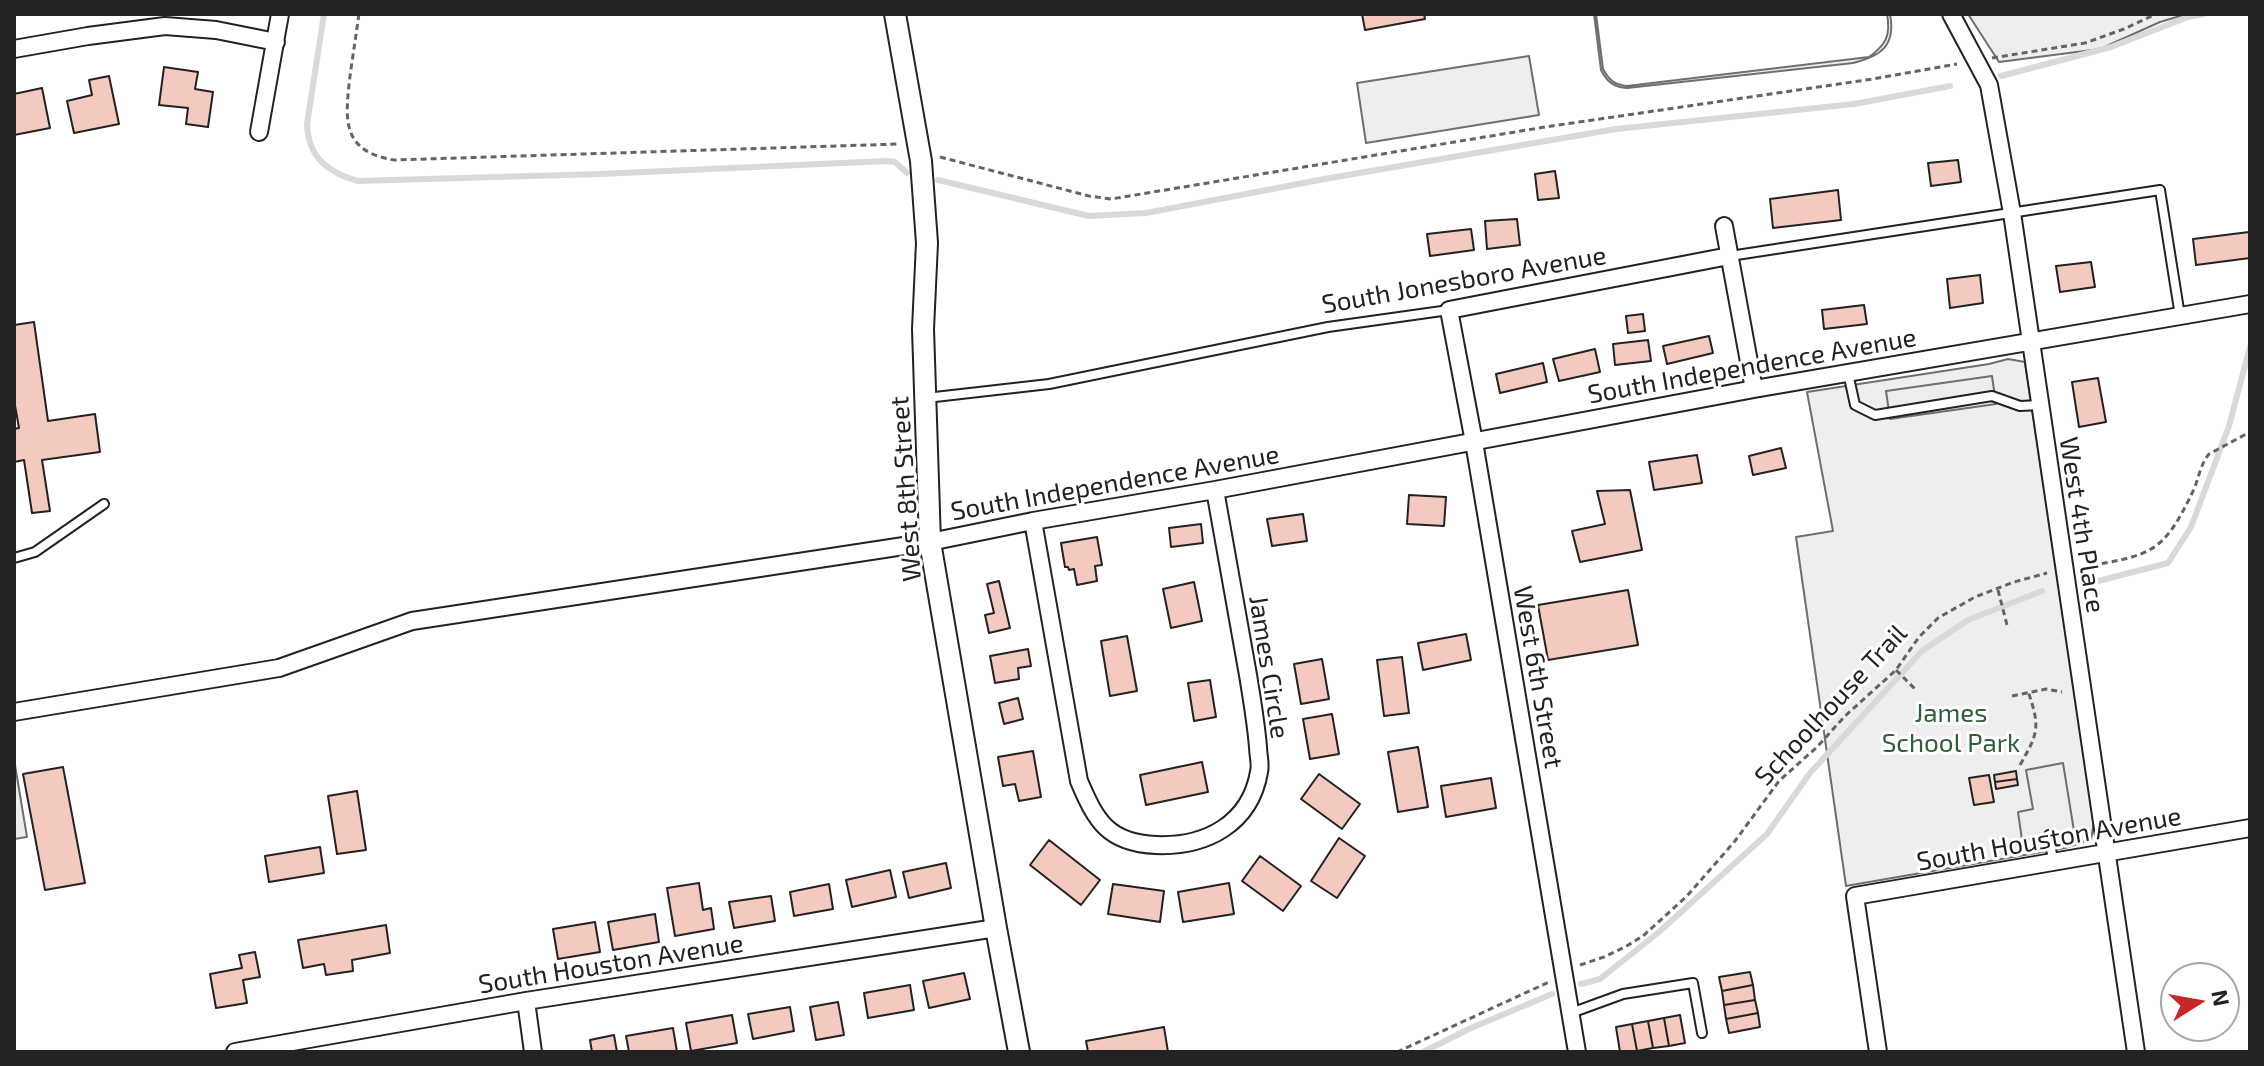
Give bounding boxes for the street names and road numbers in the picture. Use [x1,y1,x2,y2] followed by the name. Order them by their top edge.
[1319,240,1609,320] street label: South Jonesboro Avenue
[1585,322,1919,410] street label: South Independence Avenue
[884,395,928,583] street label: West 8th Street
[2053,435,2111,615] street label: West 4th Place
[948,439,1282,527] street label: South Independence Avenue
[1507,583,1569,771] street label: West 6th Street
[1242,593,1296,741] street label: James Circle
[1748,618,1914,792] street label: Schoolhouse Trail
[1914,800,2184,878] street label: South Houston Avenue
[476,928,746,1000] street label: South Houston Avenue

